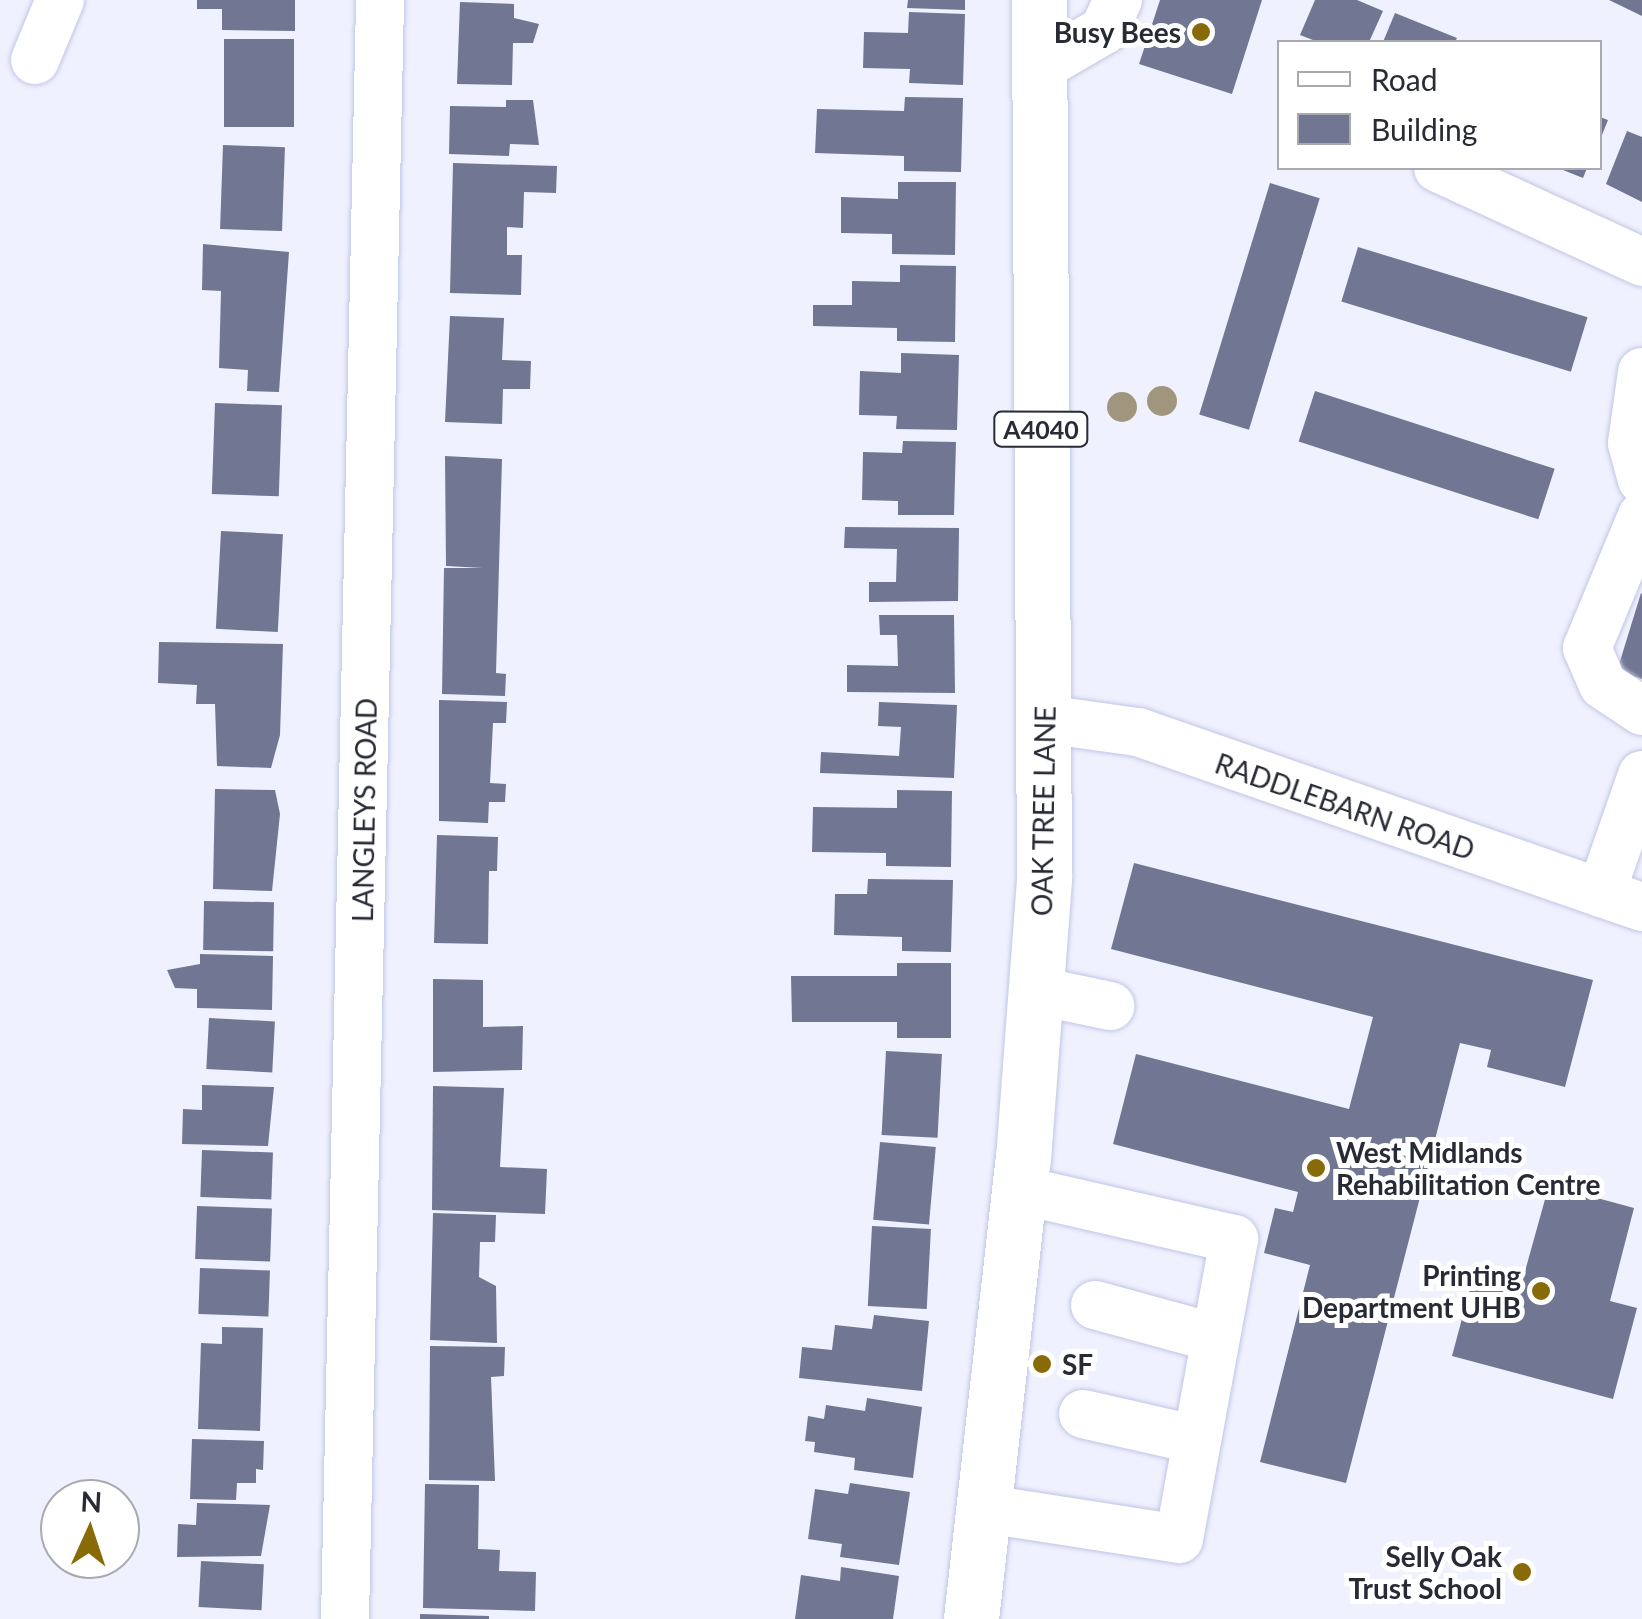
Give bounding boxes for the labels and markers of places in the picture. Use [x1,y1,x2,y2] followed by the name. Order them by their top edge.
[1053,15,1181,49] place label: Busy Bees
[1190,21,1212,43] marker: Busy Bees
[1336,1135,1600,1201] place label: West Midlands Rehabilitation Centre
[1305,1157,1327,1179] marker: West Midlands Rehabilitation Centre
[1302,1258,1521,1324] place label: Printing Department UHB
[1530,1280,1552,1302] marker: Printing Department UHB
[1062,1347,1093,1381] place label: SF
[1031,1353,1053,1375] marker: SF
[1349,1539,1502,1605] place label: Selly Oak Trust School
[1511,1561,1533,1583] marker: Selly Oak Trust School

